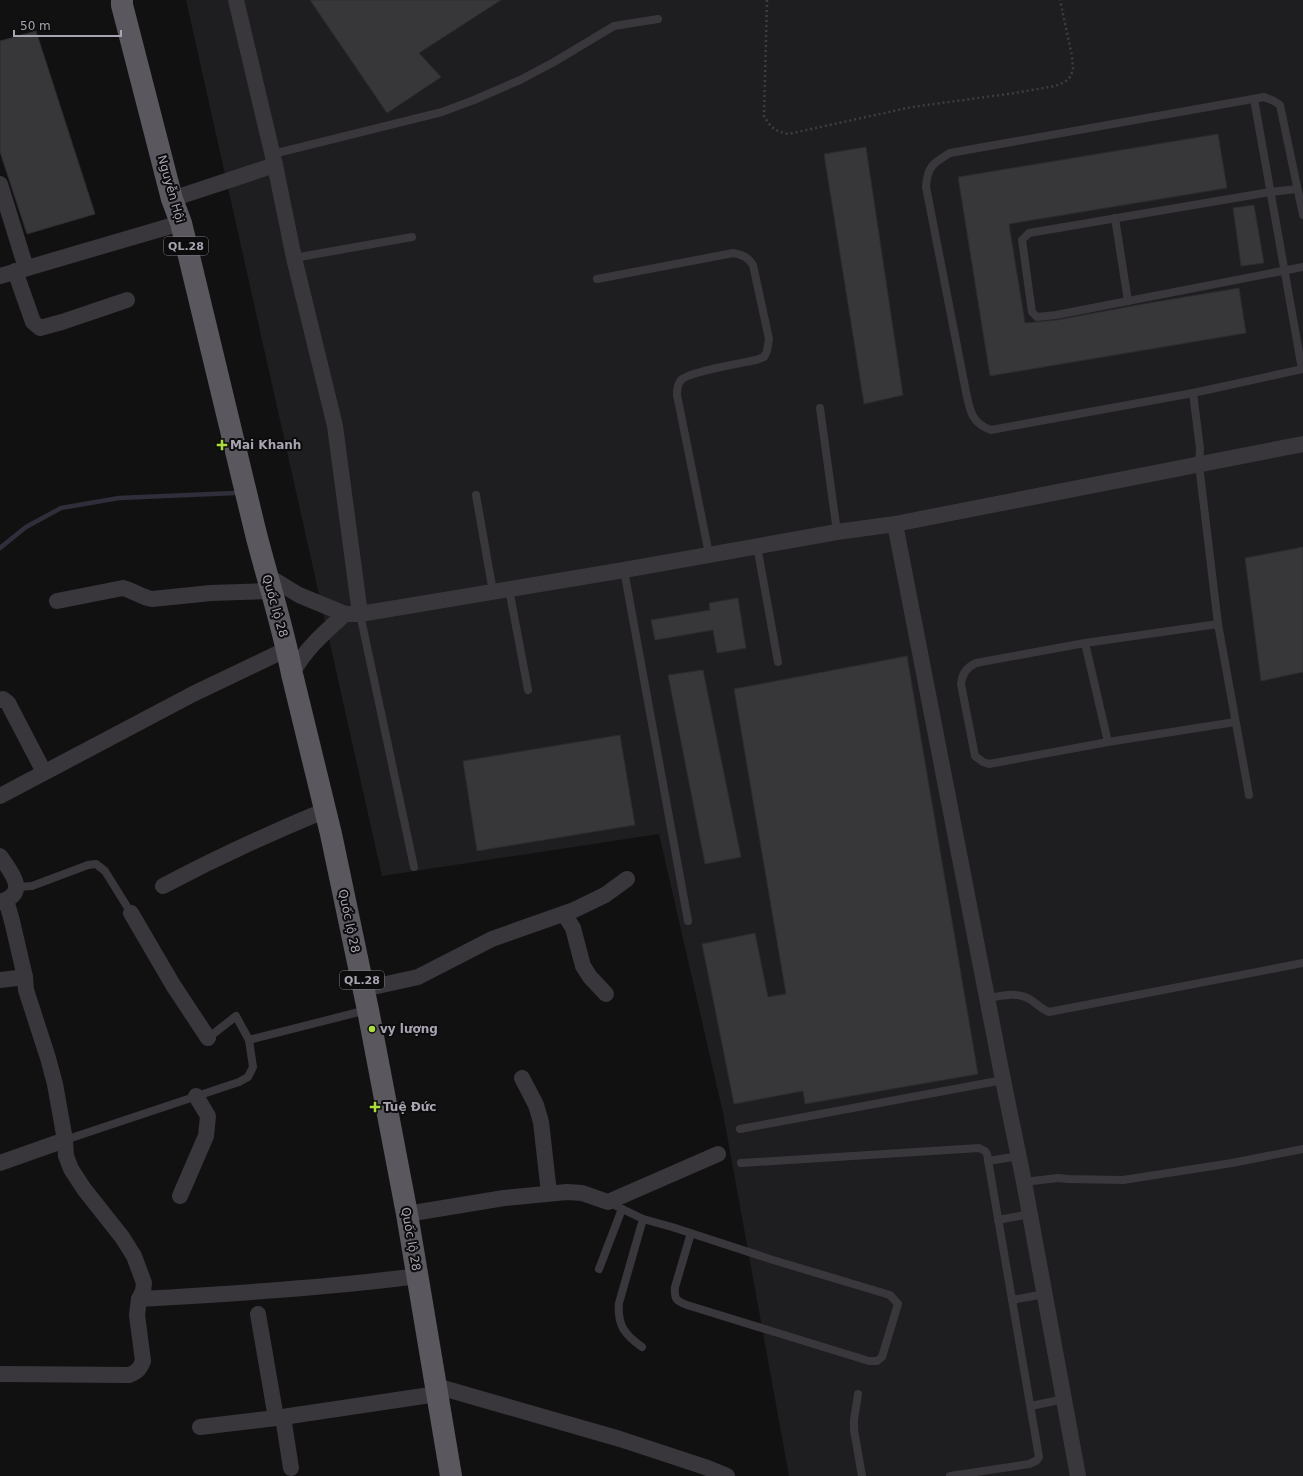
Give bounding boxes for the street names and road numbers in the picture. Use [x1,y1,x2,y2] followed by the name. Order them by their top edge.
[155,154,187,224] street label: Nguyễn Hội
[164,237,208,255] road number: QL.28
[259,573,291,639] street label: Quốc lộ 28
[335,888,363,954] street label: Quốc lộ 28
[340,971,384,989] road number: QL.28
[398,1206,424,1272] street label: Quốc lộ 28

